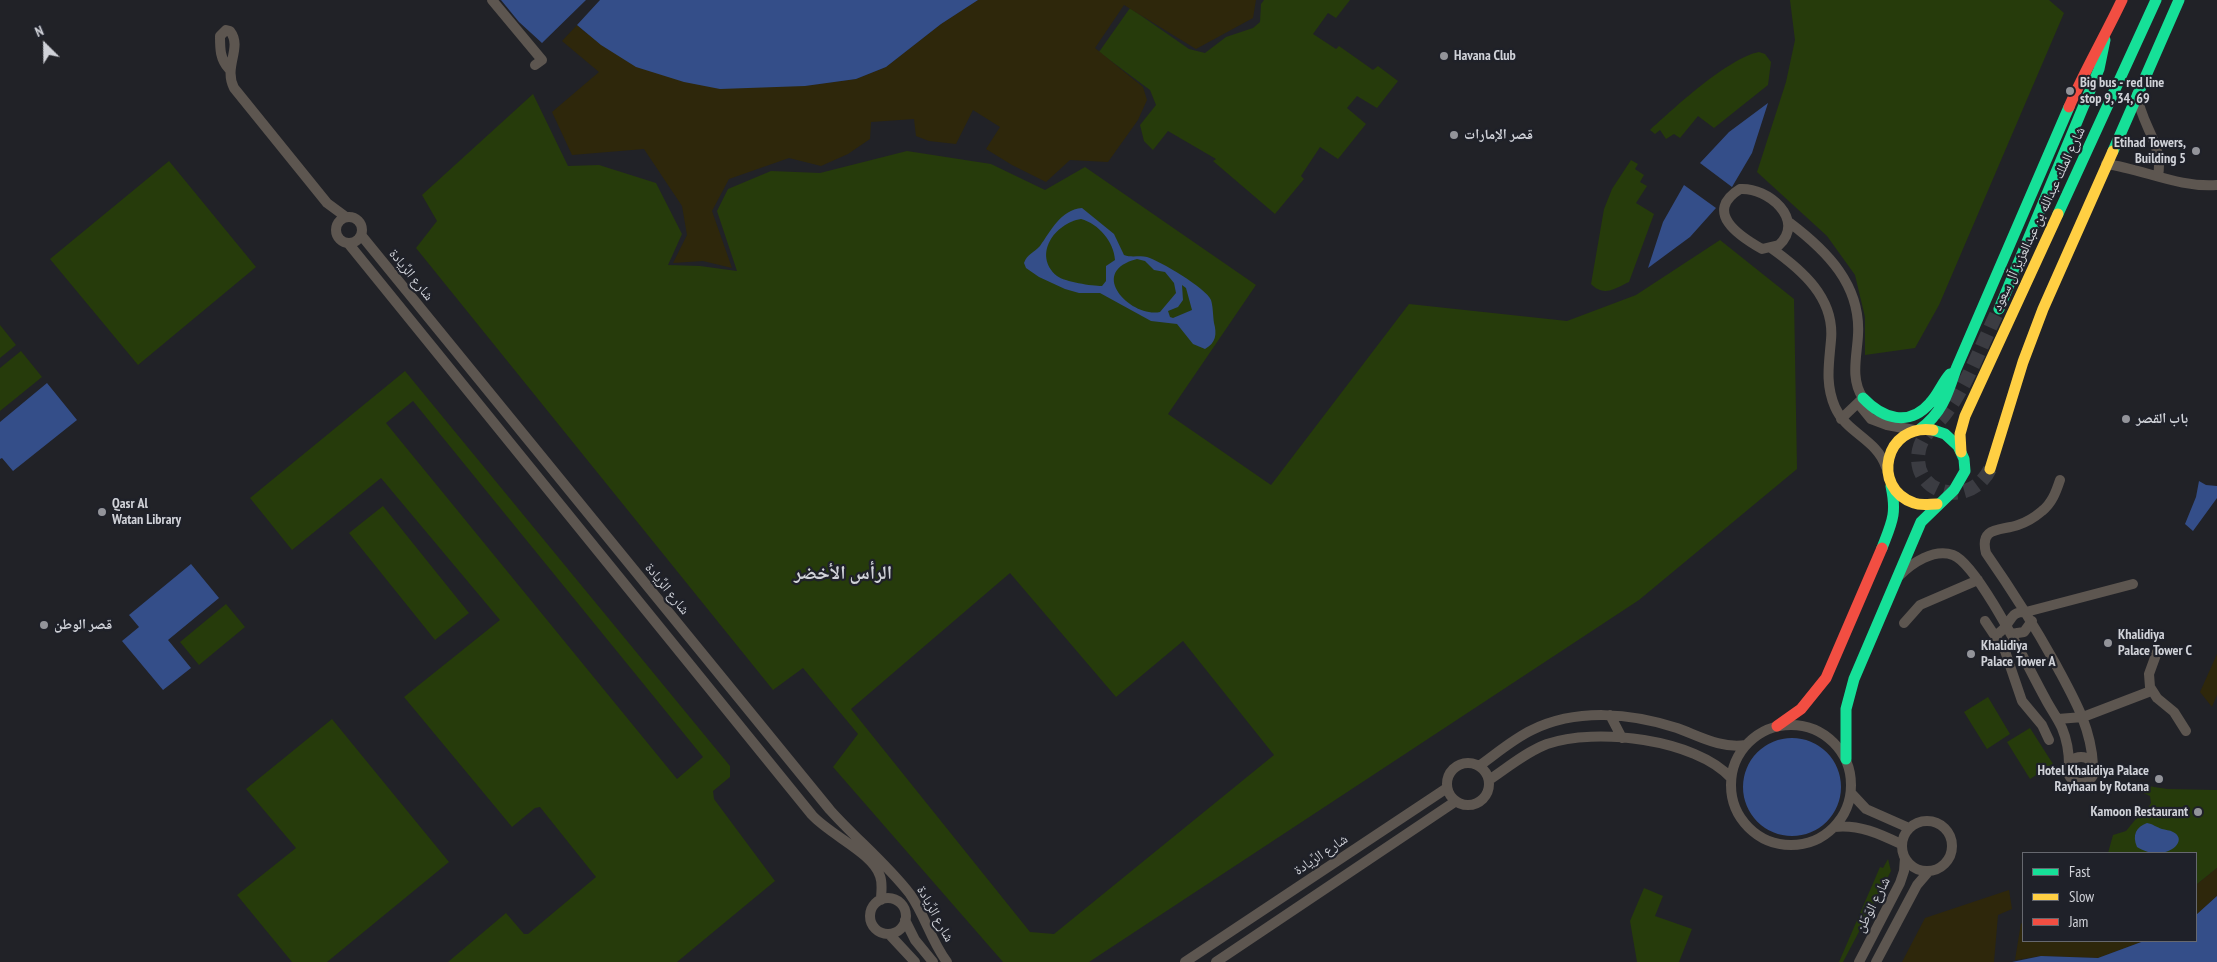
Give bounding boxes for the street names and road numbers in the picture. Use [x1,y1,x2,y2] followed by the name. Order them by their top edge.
[1989,124,2089,314] street label: شارع الملك عبدالله بن عبدالعزيز آل سعود
[385,246,437,304] street label: شارع الرِّيادة
[641,560,693,618] street label: شارع الرِّيادة
[1291,831,1351,879] street label: شارع الرِّيادة
[1852,875,1894,935] street label: شارع الوَطَن
[913,883,957,945] street label: شارع الرِّيادة

